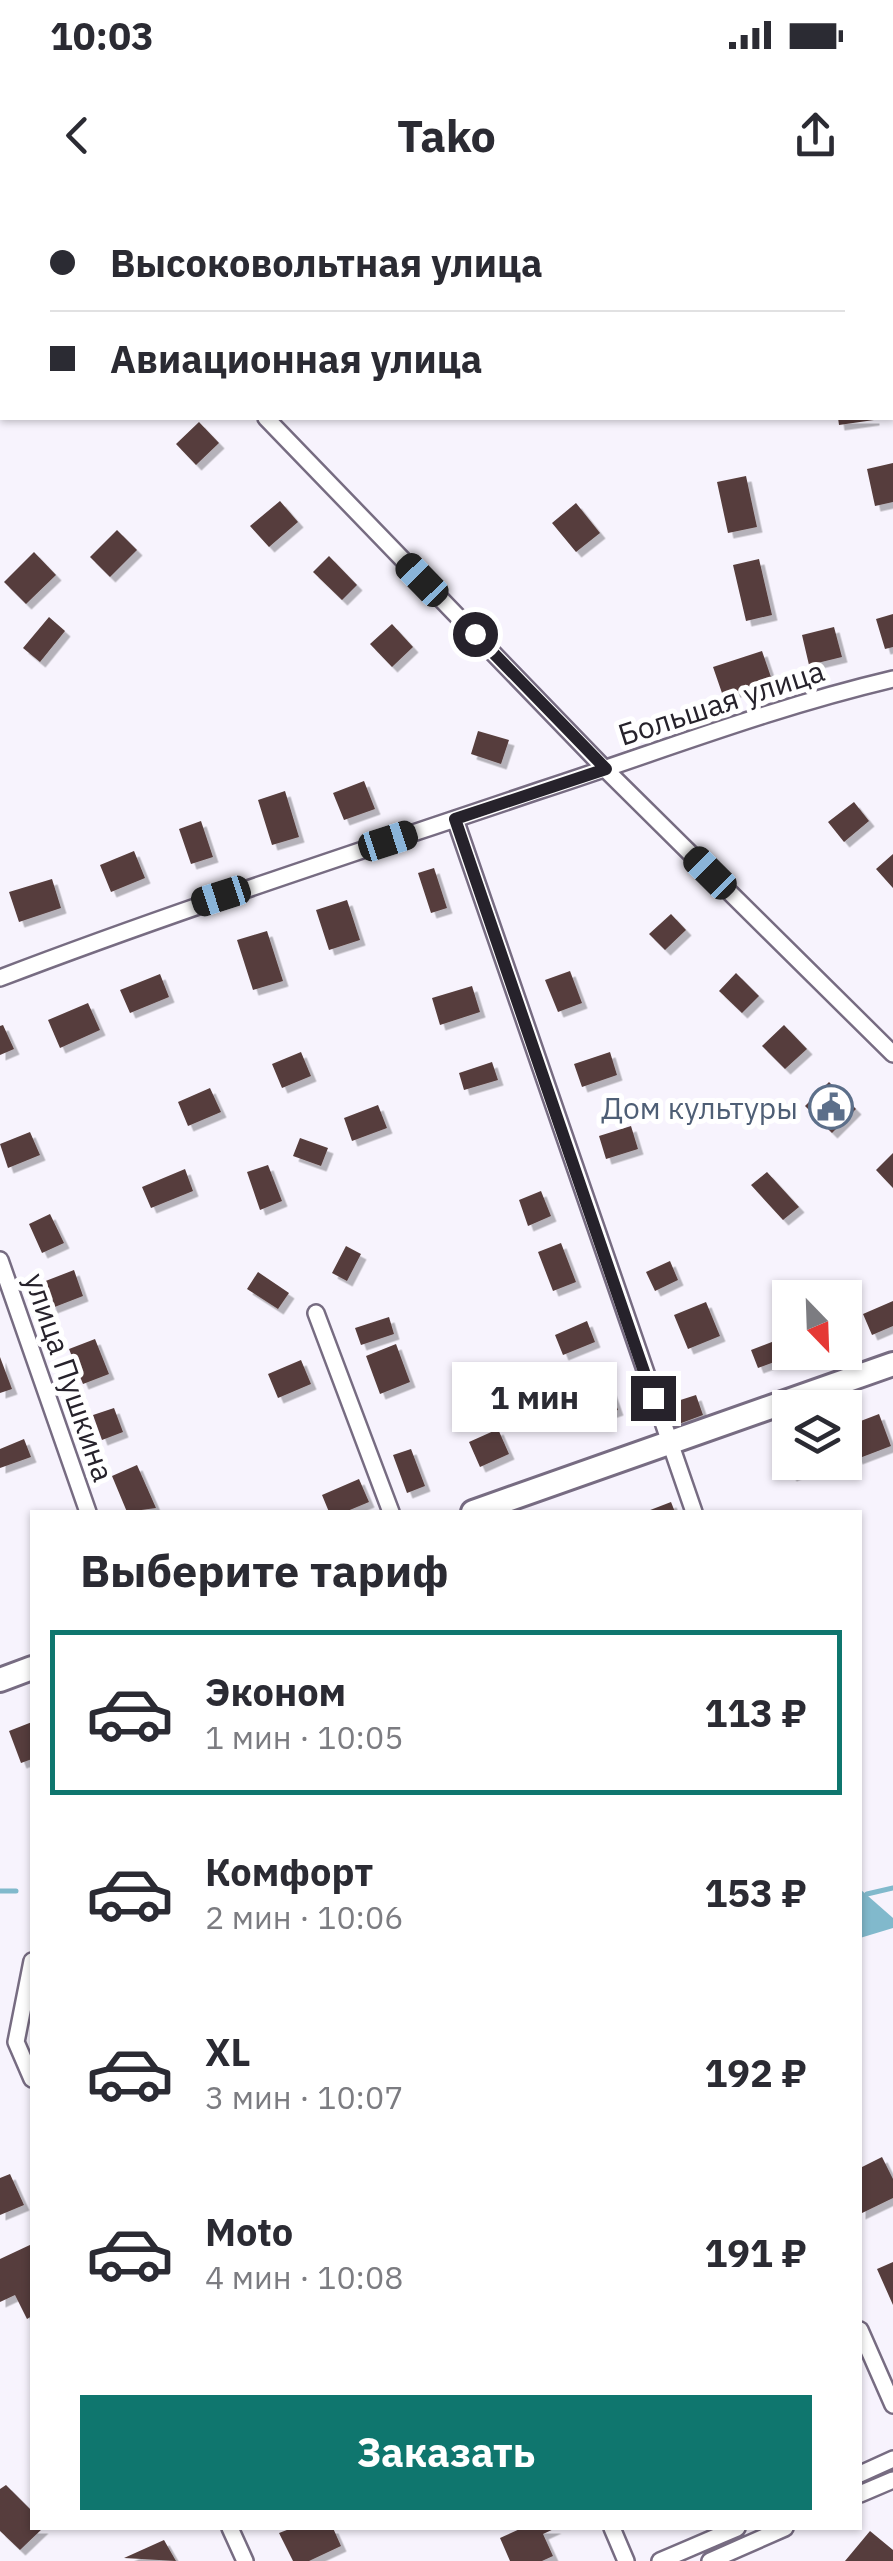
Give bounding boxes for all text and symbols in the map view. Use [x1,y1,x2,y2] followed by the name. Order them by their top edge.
[50,11,154,60] text: 10:03
[397,106,496,164] text: Tako
[50,108,105,163] icon: back
[788,108,843,163] icon: share
[110,238,543,287] text: Высоковольтная улица
[110,334,482,383] text: Авиационная улица
[390,548,454,612] car
[453,612,498,657] route start
[613,650,829,754] street label: Большая улица
[355,817,421,865] car
[678,841,742,905] car
[188,872,254,920] car
[808,1084,854,1130] public building icon: Дом культуры
[601,1088,798,1127] place label: Дом культуры
[16,1268,124,1486] street label: улица Пушкина
[772,1280,862,1370] north arrow
[772,1280,862,1480] map controls
[453,1363,618,1433] callout: 1 мин
[490,1376,579,1418] text: 1 мин
[631,1376,676,1421] route end
[772,1390,862,1480] button: layers
[80,1541,449,1599] text: Выберите тариф
[205,1667,346,1716] text: Эконом
[85,1668,175,1758] icon: car
[705,1688,807,1737] text: 113 ₽
[205,1716,403,1758] text: 1 мин · 10:05
[205,1847,373,1896] text: Комфорт
[85,1848,175,1938] icon: car
[705,1868,807,1917] text: 153 ₽
[205,1896,403,1938] text: 2 мин · 10:06
[205,2027,251,2076] text: XL
[85,2028,175,2118] icon: car
[705,2048,807,2097] text: 192 ₽
[205,2076,403,2118] text: 3 мин · 10:07
[205,2207,293,2256] text: Moto
[85,2208,175,2298] icon: car
[705,2228,807,2277] text: 191 ₽
[205,2256,403,2298] text: 4 мин · 10:08
[80,2395,812,2510] button: Заказать

